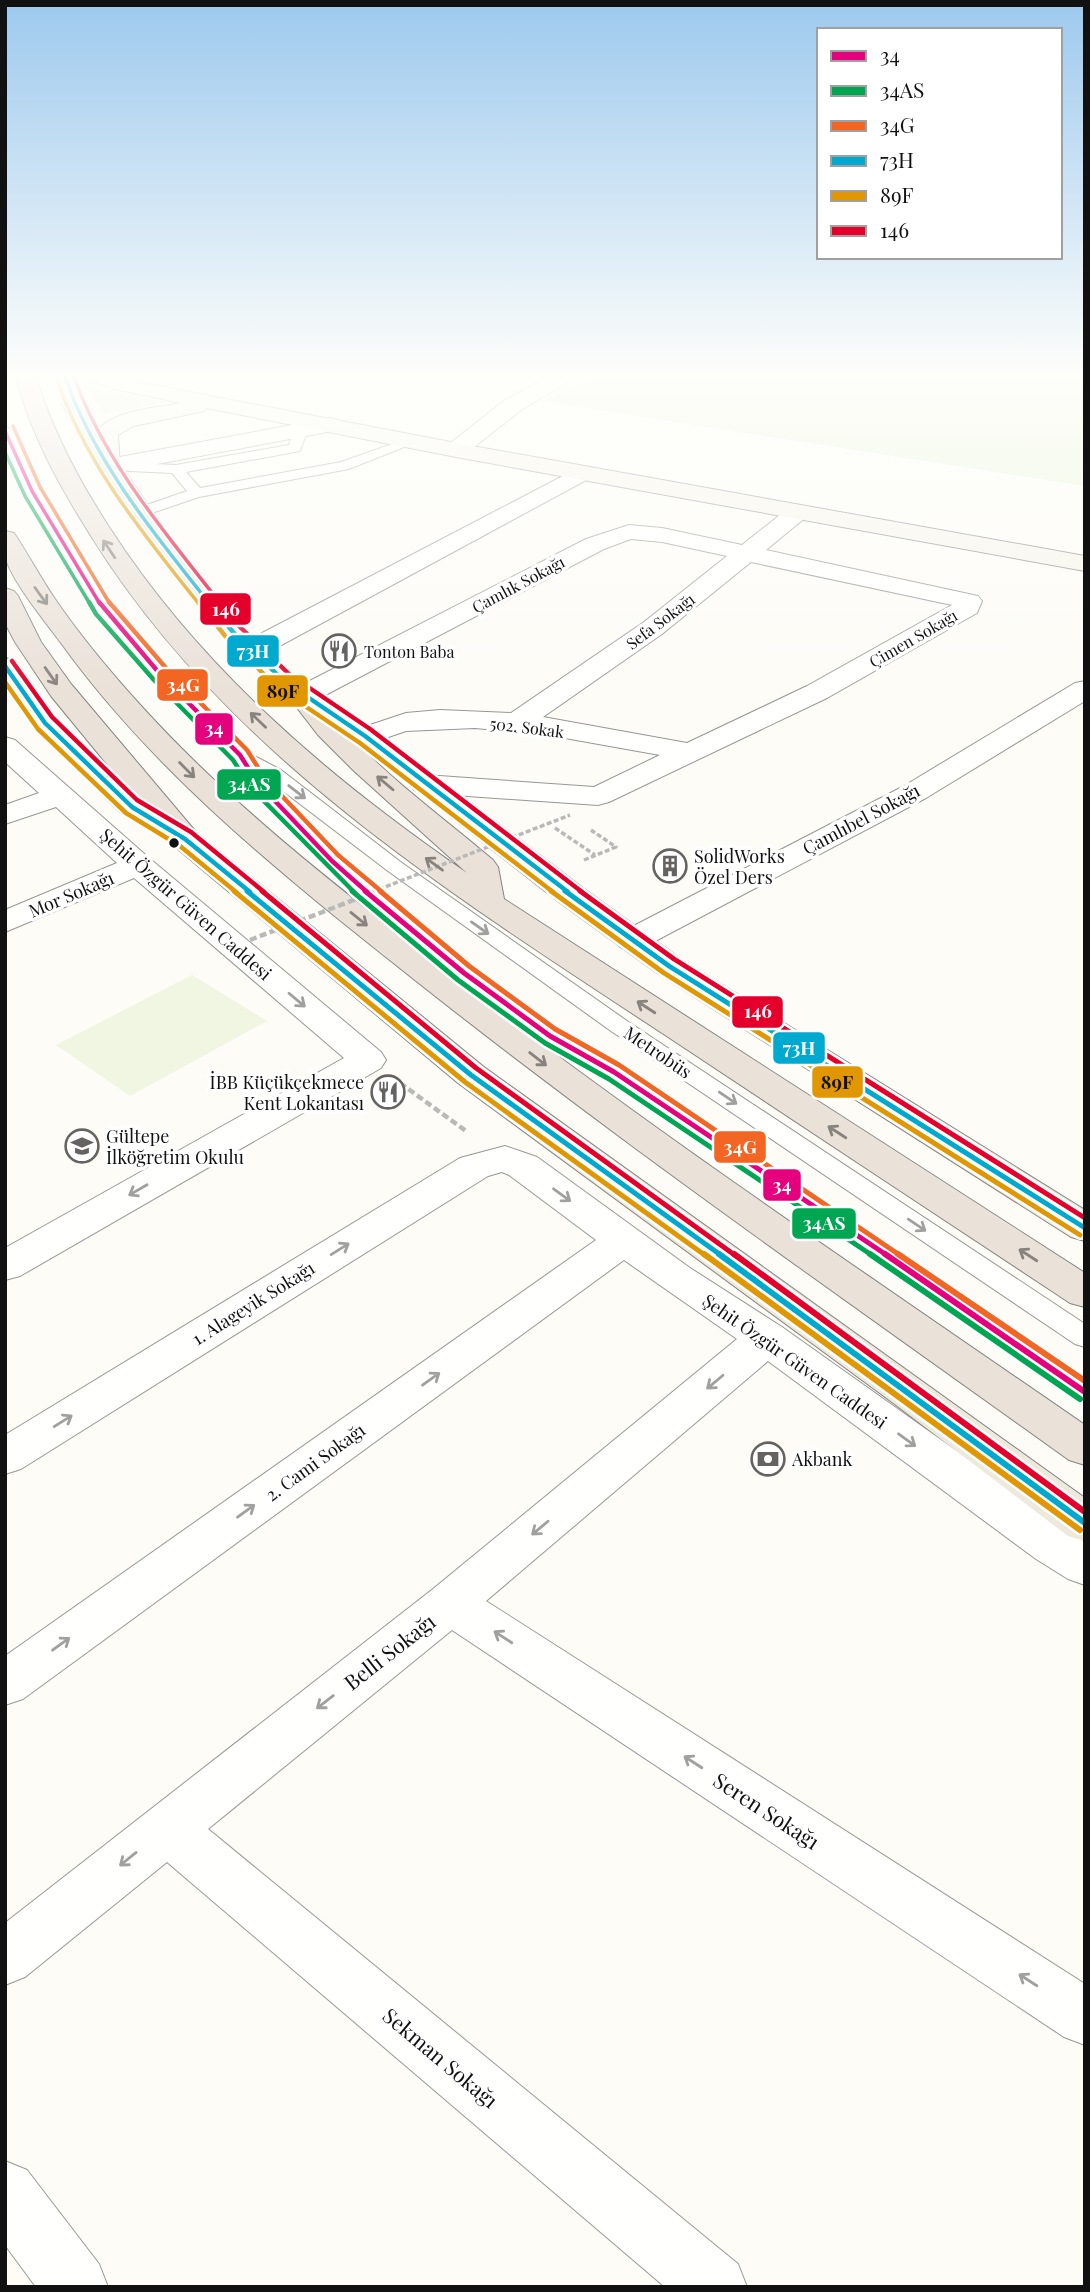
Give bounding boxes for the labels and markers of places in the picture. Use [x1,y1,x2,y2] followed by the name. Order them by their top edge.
[320,632,358,670] restaurant icon: Tonton Baba
[364,641,454,662] place label: Tonton Baba
[167,836,181,850] unlabelled marker
[694,844,785,889] place label: SolidWorks Özel Ders
[651,847,689,885] building icon: SolidWorks Özel Ders
[210,1070,364,1115] place label: İBB Küçükçekmece Kent Lokantası
[369,1073,407,1111] restaurant icon: İBB Küçükçekmece Kent Lokantası
[106,1124,245,1169] place label: Gültepe İlköğretim Okulu
[63,1127,101,1165] school or university icon: Gültepe İlköğretim Okulu
[749,1440,787,1478] bank icon: Akbank
[791,1447,853,1471] place label: Akbank

